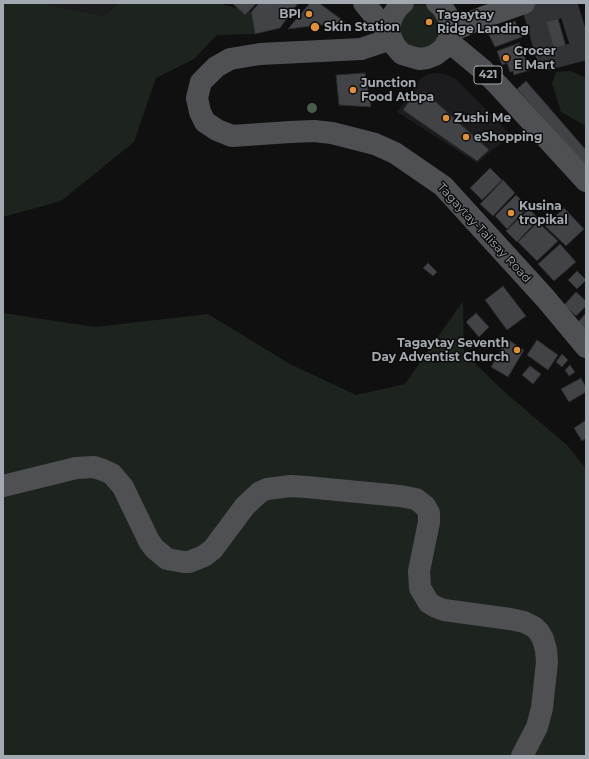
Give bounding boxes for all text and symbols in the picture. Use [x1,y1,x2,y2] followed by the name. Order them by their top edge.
[279,7,301,21] place label: BPI
[437,8,529,36] place label: Tagaytay Ridge Landing
[304,9,314,19] marker: BPI
[424,17,434,27] marker: Tagaytay Ridge Landing
[324,20,400,34] place label: Skin Station
[309,21,321,33] marker: Skin Station
[514,44,556,72] place label: Grocer E Mart
[501,53,511,63] marker: Grocer E Mart
[474,66,502,84] road number: 421
[361,76,434,104] place label: Junction Food Atbpa
[348,85,358,95] marker: Junction Food Atbpa
[454,111,511,125] place label: Zushi Me
[441,113,451,123] marker: Zushi Me
[474,130,542,144] place label: eShopping
[461,132,471,142] marker: eShopping
[434,180,534,286] street label: Tagaytay-Talisay Road
[519,199,568,227] place label: Kusina tropikal
[506,208,516,218] marker: Kusina tropikal
[371,336,509,364] place label: Tagaytay Seventh Day Adventist Church
[512,345,522,355] marker: Tagaytay Seventh Day Adventist Church

